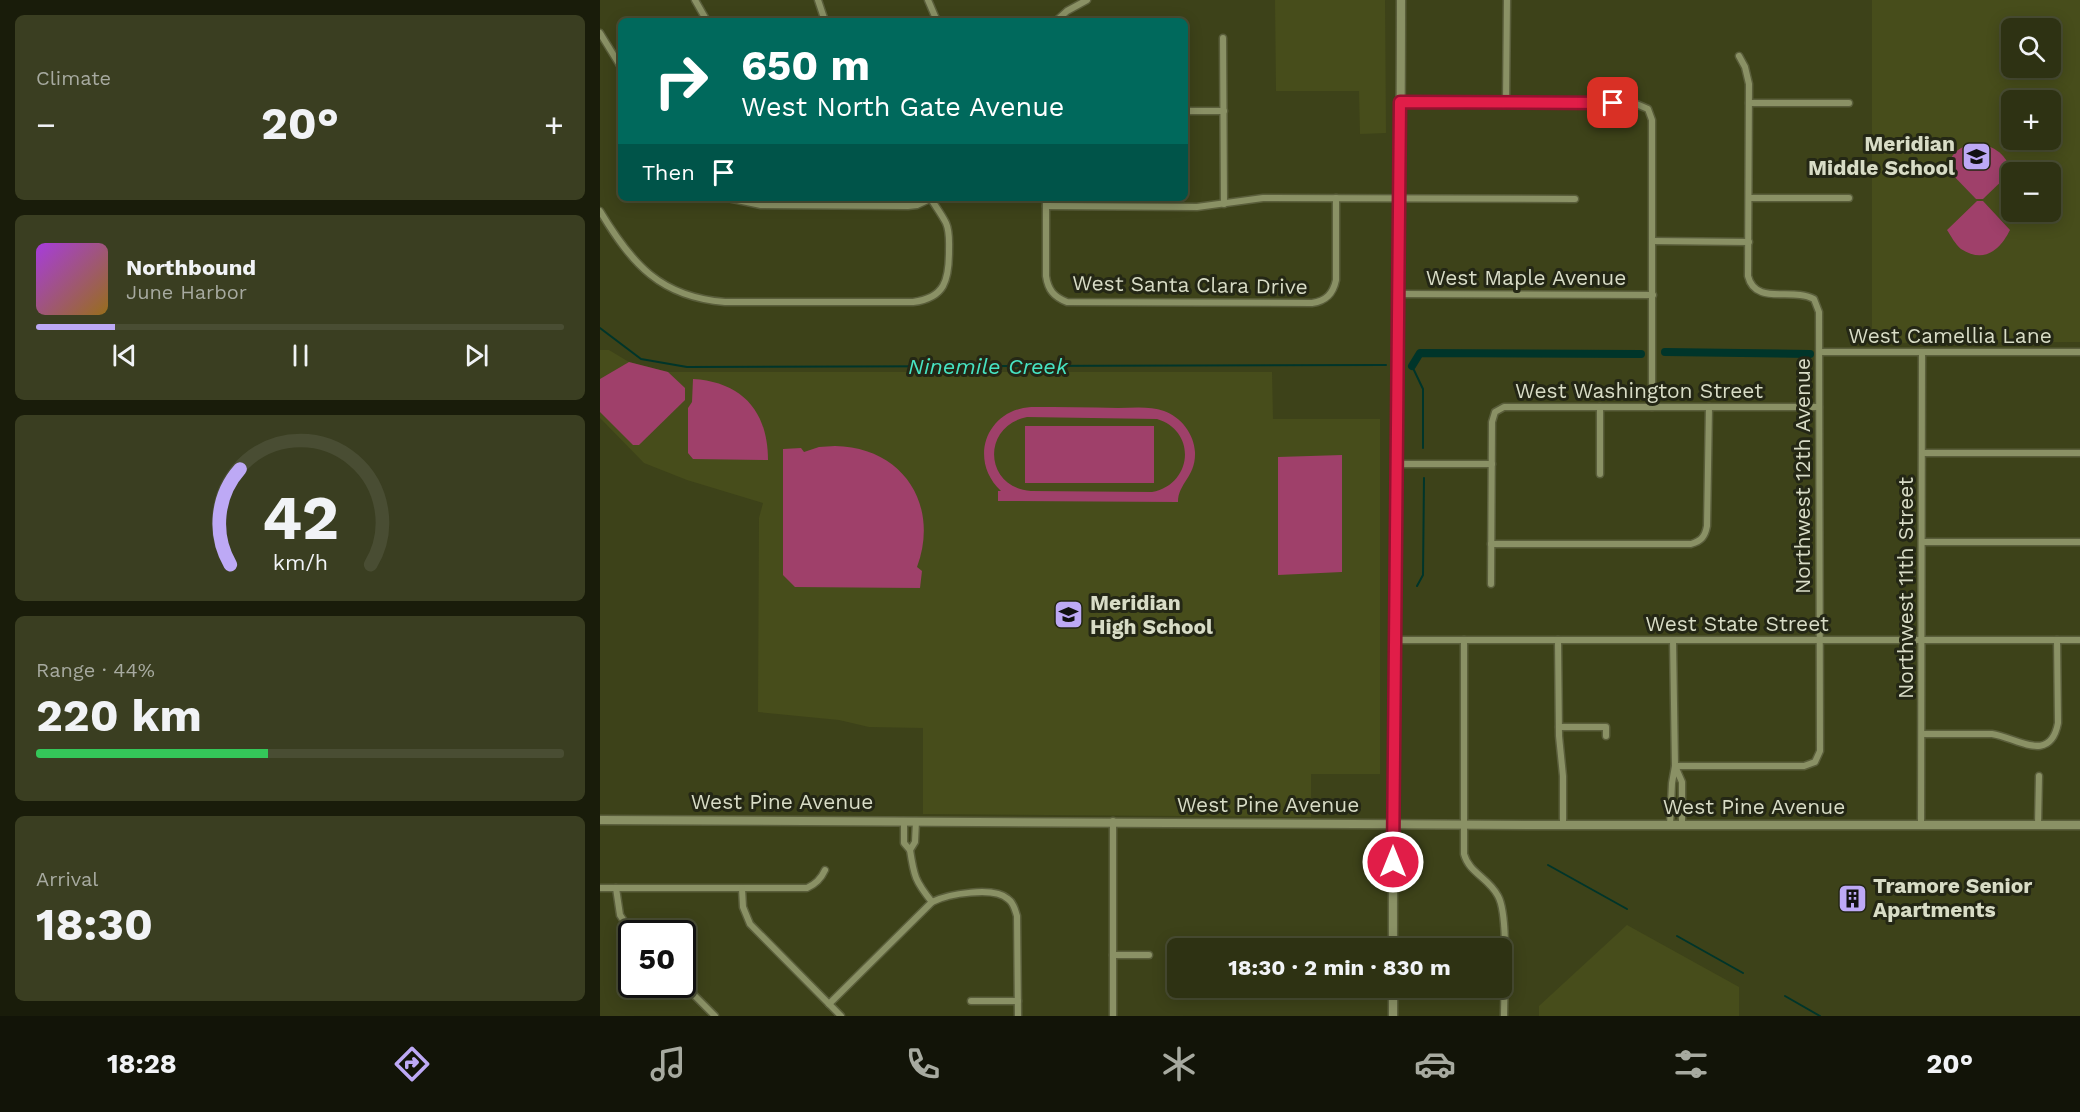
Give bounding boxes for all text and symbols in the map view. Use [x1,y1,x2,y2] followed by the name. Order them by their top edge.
[2001,18,2061,222] map controls
[2001,18,2061,78] button: search
[741,41,870,90] text: 650 m
[642,42,720,120] icon: right
[36,66,111,90] text: Climate
[1587,77,1638,128] pin
[1596,86,1629,119] icon: arrive
[2001,90,2061,150] button: +
[741,91,1064,123] text: West North Gate Avenue
[261,97,339,150] text: 20°
[36,105,56,144] text: −
[544,105,564,144] text: +
[1808,131,1955,180] place label: Meridian Middle School
[1960,140,1992,172] school or university icon: Meridian Middle School
[707,156,740,189] icon: arrive
[642,160,695,185] text: Then
[2001,162,2061,222] button: −
[126,255,256,280] text: Northbound
[1426,265,1626,290] street label: West Maple Avenue
[1072,270,1308,299] street label: West Santa Clara Drive
[126,280,247,304] text: June Harbor
[1848,323,2052,348] street label: West Camellia Lane
[108,339,141,372] icon: previous
[284,339,317,372] icon: pause
[460,339,493,372] icon: next
[908,354,1069,379] water label: Ninemile Creek
[1790,358,1815,594] street label: Northwest 12th Avenue
[1515,378,1763,403] street label: West Washington Street
[1893,477,1918,699] street label: Northwest 11th Street
[262,481,338,554] text: 42
[272,550,328,575] text: km/h
[1090,590,1213,639] place label: Meridian High School
[1053,599,1085,631] school or university icon: Meridian High School
[1645,611,1829,636] street label: West State Street
[36,658,155,682] text: Range · 44%
[36,689,202,742] text: 220 km
[691,789,873,814] street label: West Pine Avenue
[1177,792,1359,817] street label: West Pine Avenue
[1663,794,1845,819] street label: West Pine Avenue
[1361,830,1425,894] position arrow
[36,867,98,891] text: Arrival
[1873,873,2032,922] place label: Tramore Senior Apartments
[1836,882,1868,914] building icon: Tramore Senior Apartments
[36,898,153,951] text: 18:30
[618,920,696,998] speed limit sign: 50
[1228,955,1451,980] text: 18:30 · 2 min · 830 m
[391,1043,433,1085] icon: directions
[647,1043,689,1085] icon: music
[902,1043,944,1085] icon: phone
[1158,1043,1200,1085] icon: climate
[1414,1043,1456,1085] icon: car
[1670,1043,1712,1085] icon: filters
[107,1048,177,1080] text: 18:28
[1926,1048,1973,1080] text: 20°

